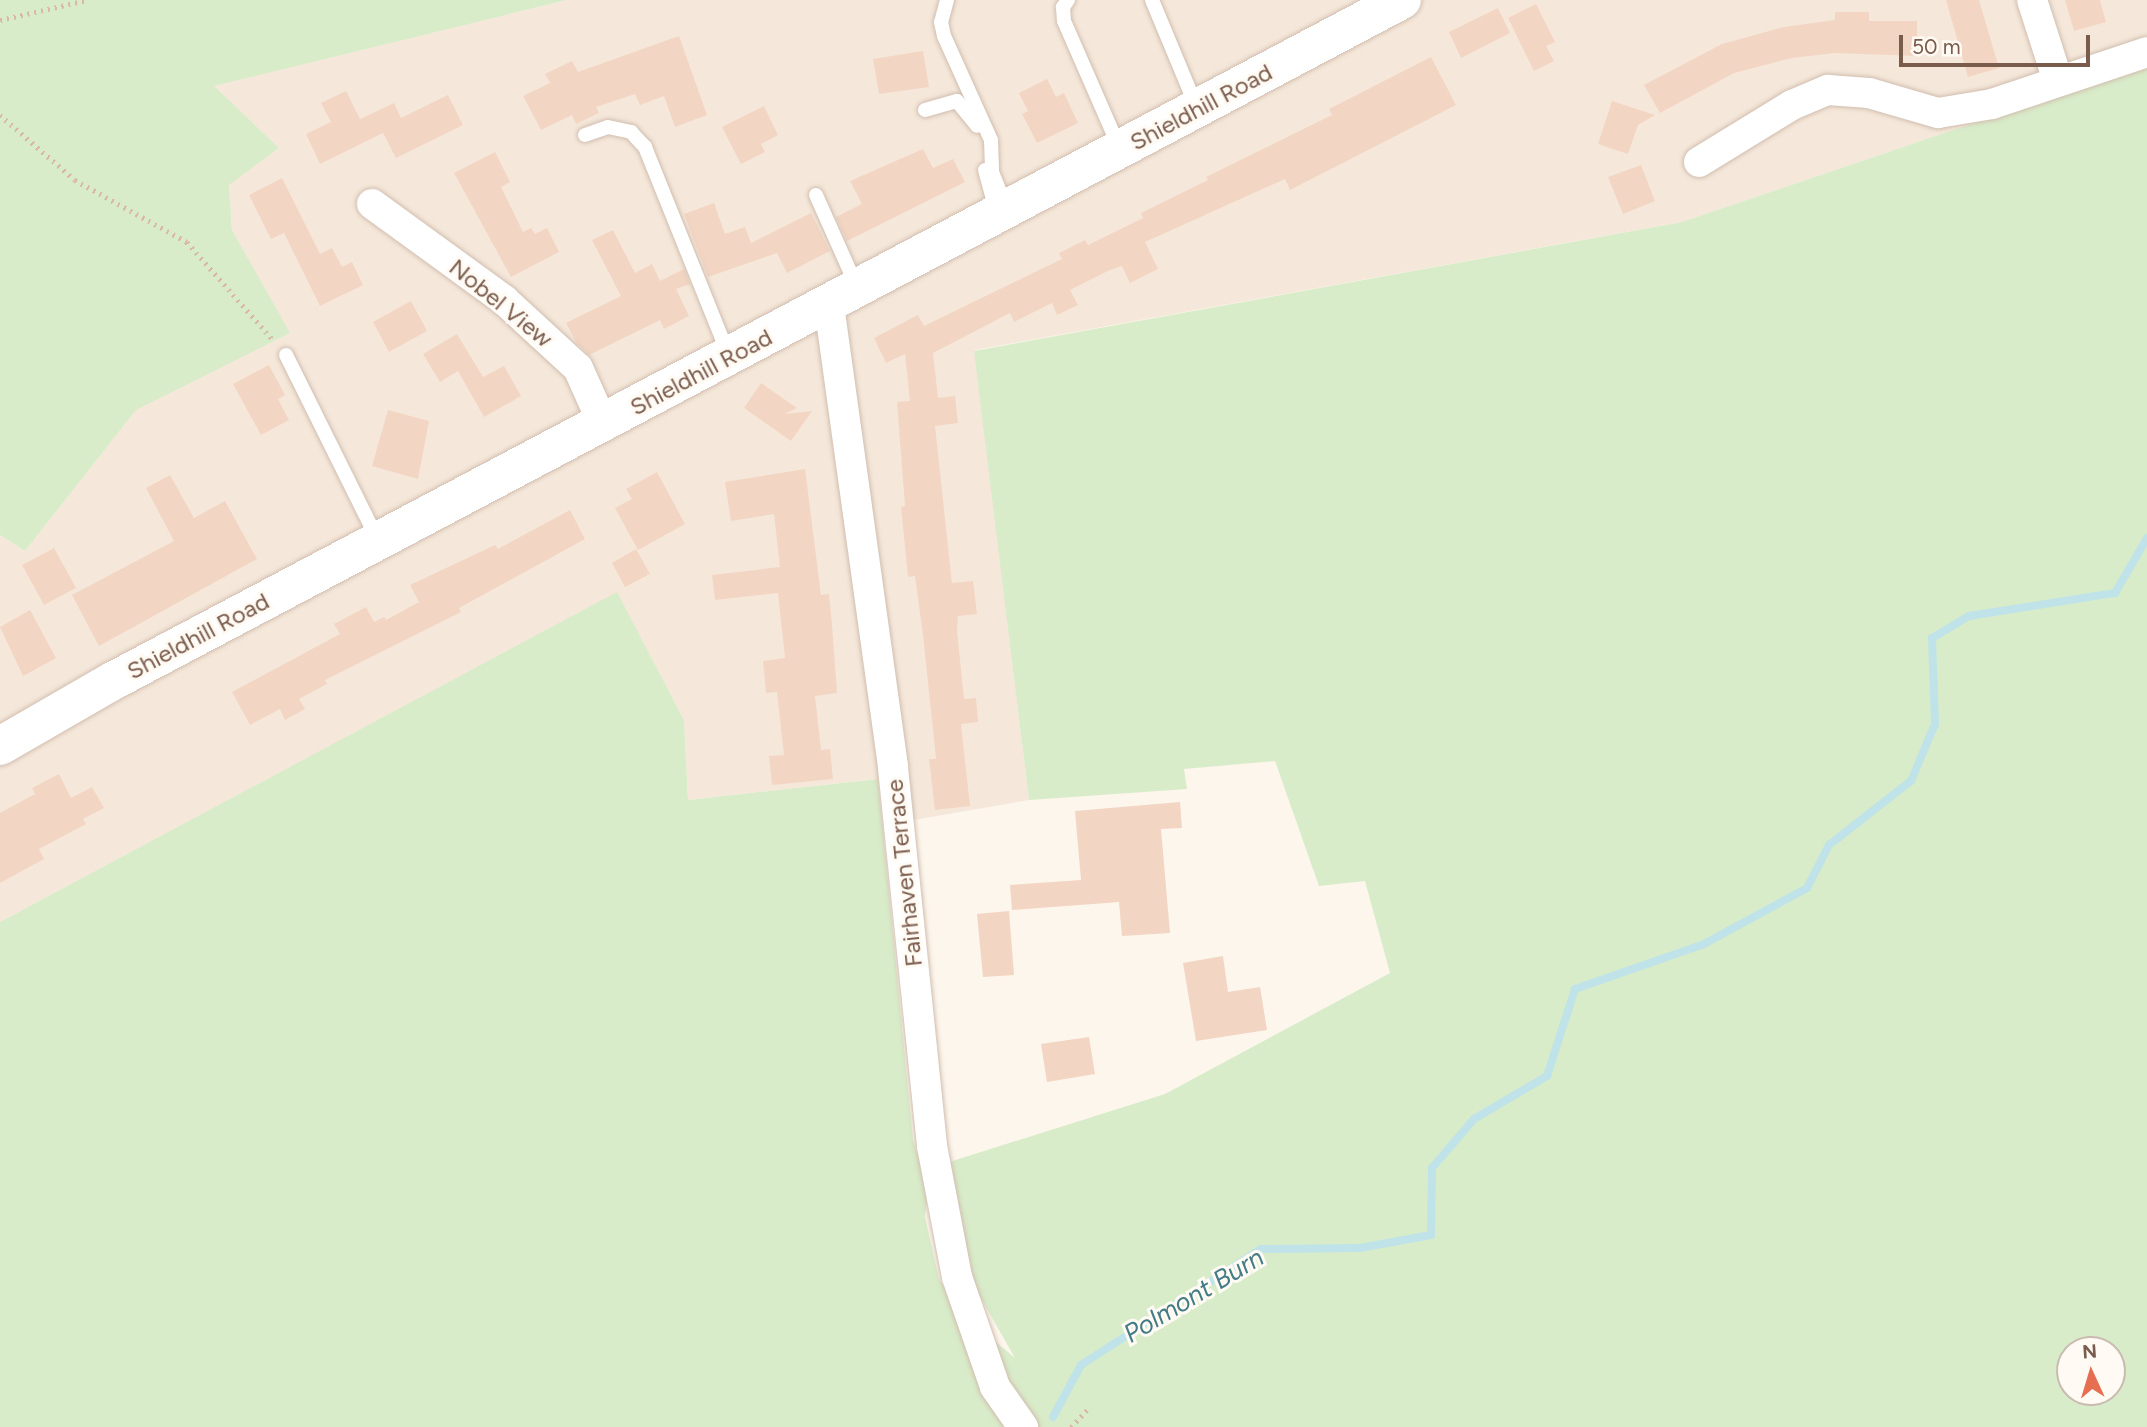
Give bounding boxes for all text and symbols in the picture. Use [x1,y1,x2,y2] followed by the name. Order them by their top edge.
[1902,21,2093,65] scale bar
[1912,34,1961,59] text: 50 m
[1125,57,1277,157] street label: Shieldhill Road
[443,253,559,353] street label: Nobel View
[625,322,777,422] street label: Shieldhill Road
[122,586,274,686] street label: Shieldhill Road
[880,778,928,968] street label: Fairhaven Terrace
[1118,1242,1270,1350] water label: Polmont Burn
[2056,1336,2126,1406] north arrow
[2082,1340,2098,1364] text: N

